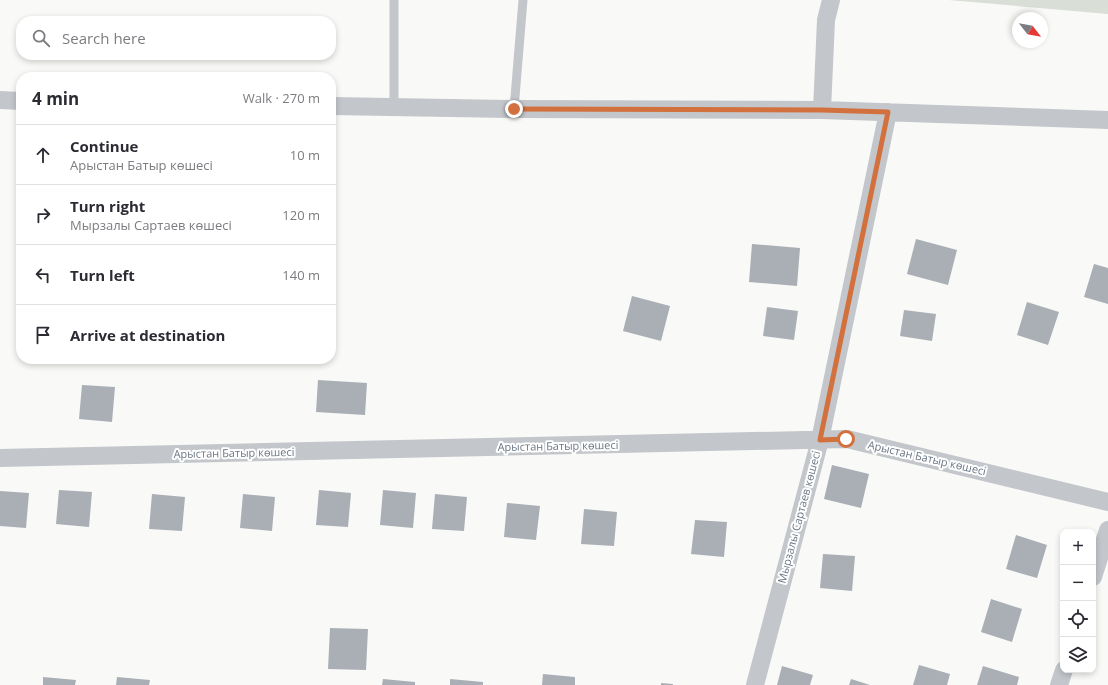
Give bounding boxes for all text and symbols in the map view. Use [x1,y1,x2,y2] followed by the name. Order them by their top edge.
[1012,12,1048,48] north arrow
[16,16,336,60] search box
[30,27,52,49] icon: search
[62,28,146,48] text: Search here
[32,87,79,110] text: 4 min
[243,89,320,107] text: Walk · 270 m
[505,100,523,118] route end
[70,136,138,156] text: Continue
[32,144,54,166] icon: ahead
[290,146,320,164] text: 10 m
[70,156,213,174] text: Арыстан Батыр көшесі
[70,196,145,216] text: Turn right
[32,204,54,226] icon: right
[282,206,320,224] text: 120 m
[70,216,232,234] text: Мырзалы Сартаев көшесі
[32,264,54,286] icon: left
[70,265,135,285] text: Turn left
[282,266,320,284] text: 140 m
[32,324,54,346] icon: arrive
[70,325,225,345] text: Arrive at destination
[837,430,855,448] route start
[497,437,619,454] street label: Арыстан Батыр көшесі
[867,437,988,478] street label: Арыстан Батыр көшесі
[173,444,295,461] street label: Арыстан Батыр көшесі
[774,449,823,585] street label: Мырзалы Сартаев көшесі
[1060,529,1096,673] map controls
[1060,529,1096,565] button: +
[1060,565,1096,601] button: −
[1060,601,1096,637] button: locate
[1060,637,1096,673] button: layers

